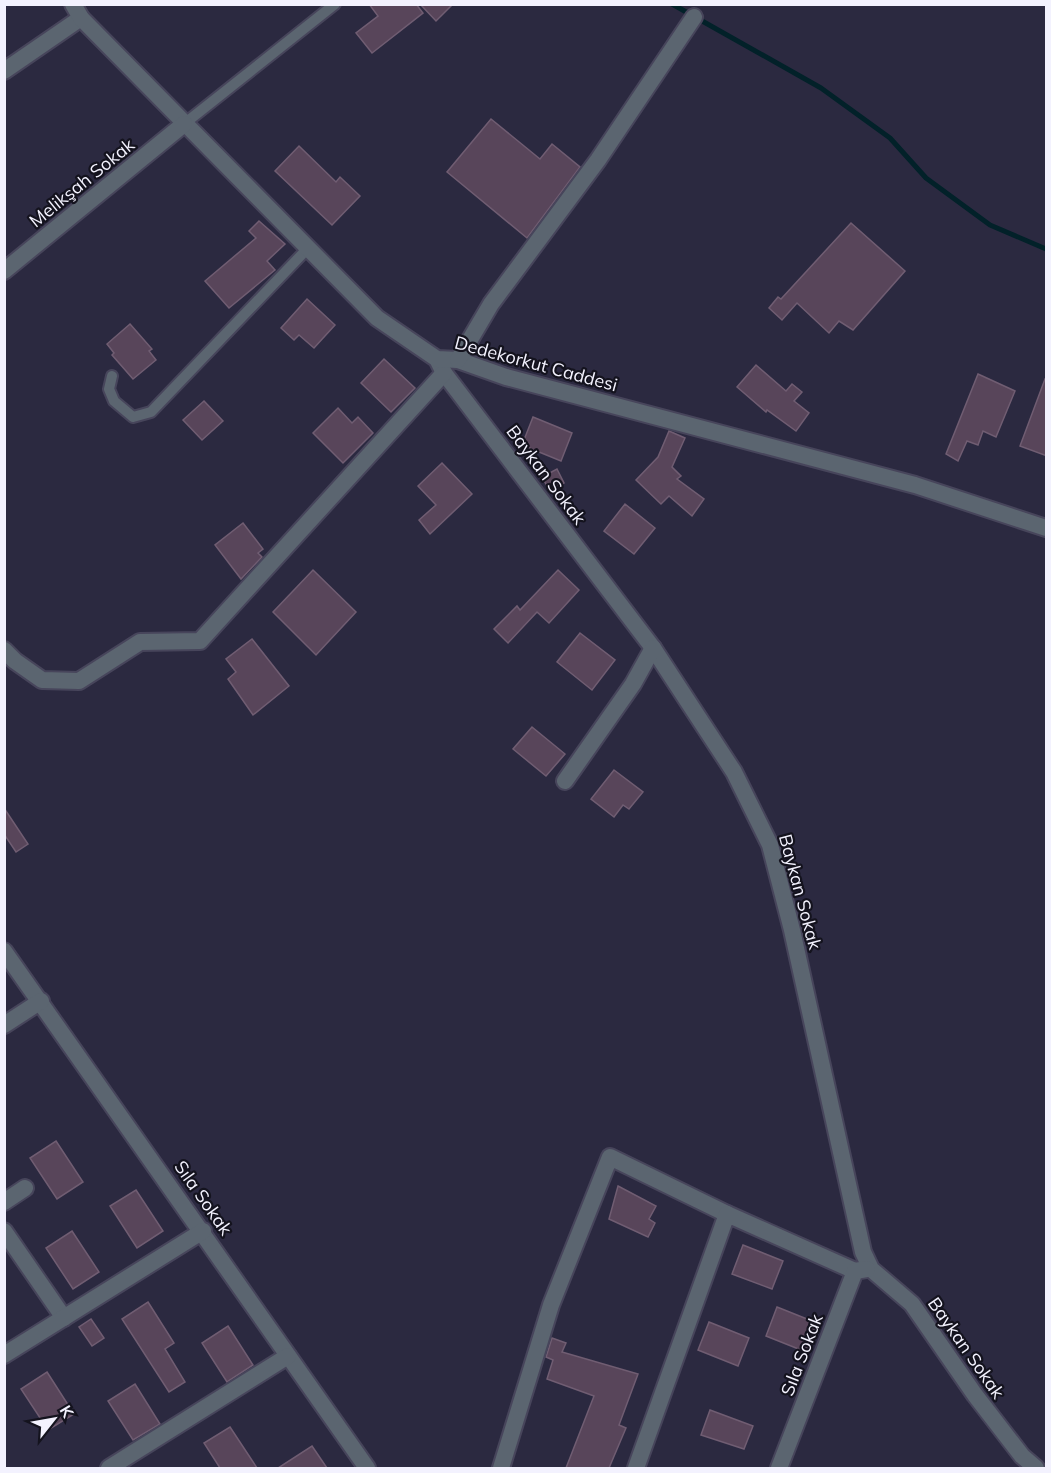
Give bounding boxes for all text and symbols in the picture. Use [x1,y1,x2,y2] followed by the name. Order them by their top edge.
[24,133,139,232] street label: Melikşah Sokak
[452,331,620,396] street label: Dedekorkut Caddesi
[502,420,592,530] street label: Baykan Sokak
[774,832,827,953] street label: Baykan Sokak
[169,1156,238,1240] street label: Sıla Sokak
[923,1293,1010,1403] street label: Baykan Sokak
[775,1310,828,1399] street label: Sıla Sokak
[24,1389,84,1449] north arrow
[56,1402,79,1422] text: K

